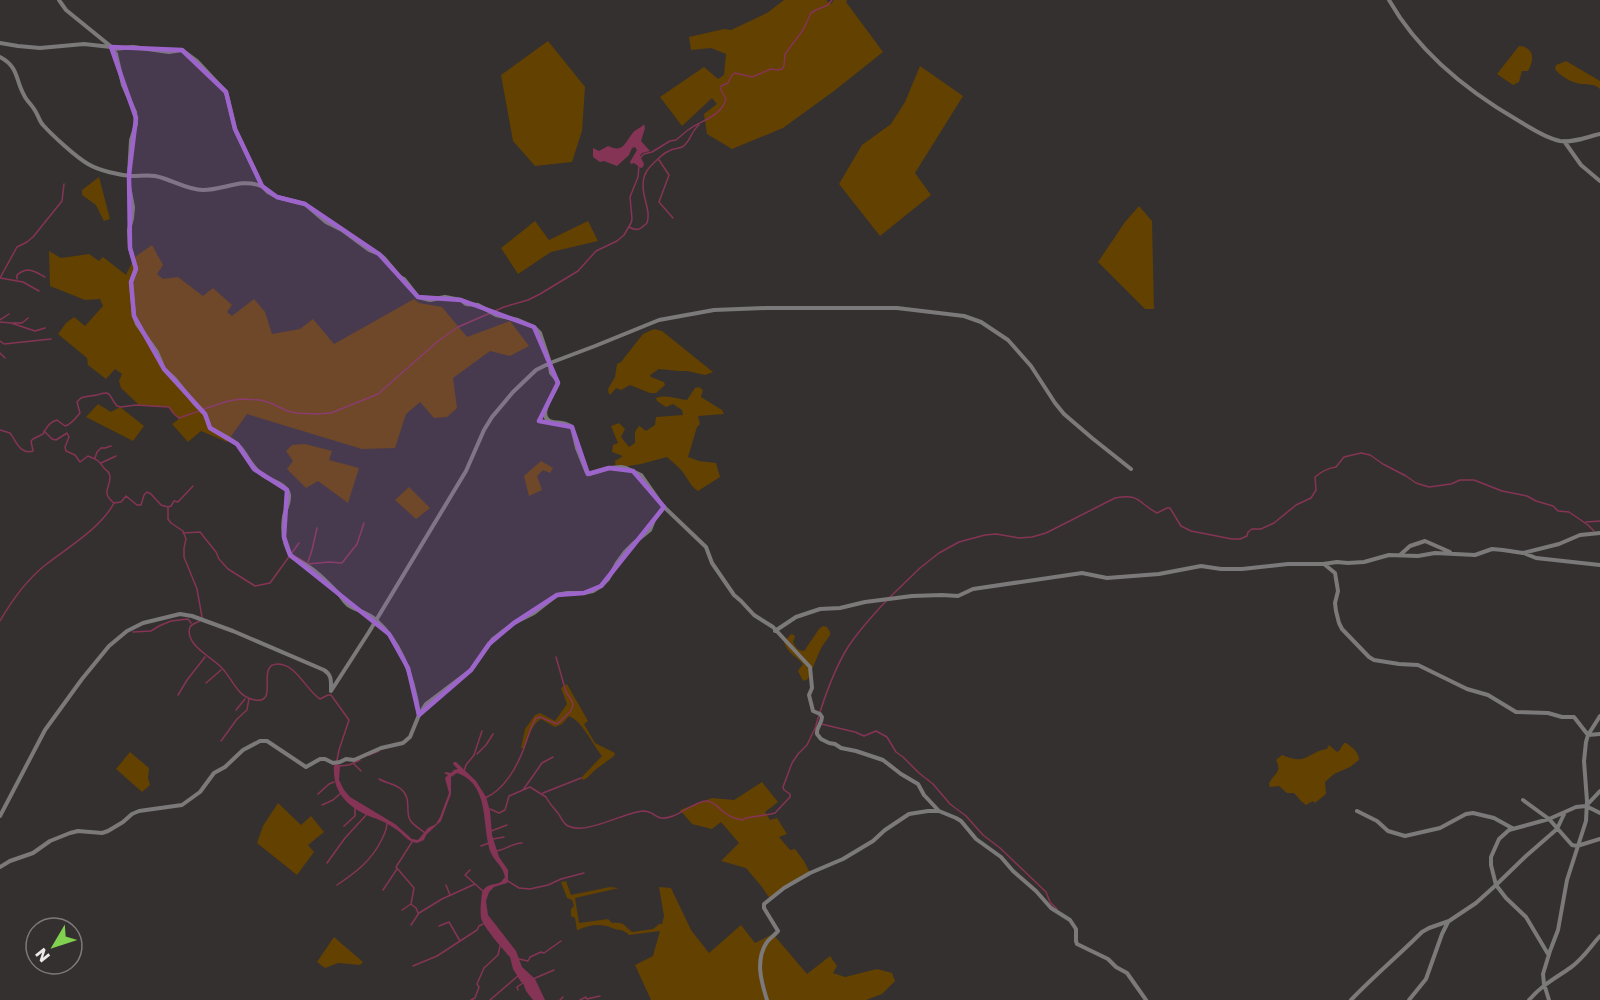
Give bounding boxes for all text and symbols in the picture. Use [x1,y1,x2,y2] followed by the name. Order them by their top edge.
[24,916,84,976] north arrow
[30,943,55,967] text: N

